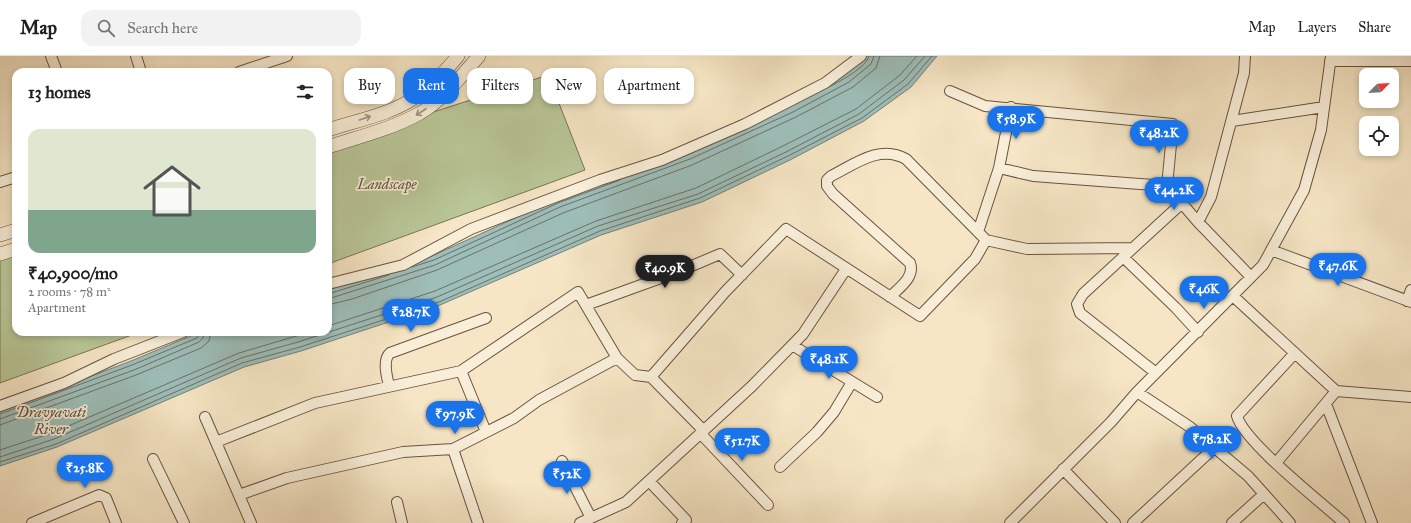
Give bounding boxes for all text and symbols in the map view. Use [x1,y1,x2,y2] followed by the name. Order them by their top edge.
[81,10,361,46] search box
[20,16,57,39] text: Map
[95,17,117,39] icon: search
[127,19,198,37] text: Search here
[1248,19,1276,36] text: Map
[1298,19,1336,36] text: Layers
[1358,19,1391,36] text: Share
[344,68,395,104] chip: Buy
[403,68,459,104] chip: Rent
[467,68,533,104] chip: Filters
[541,68,596,104] chip: New
[604,68,694,104] chip: Apartment
[1359,68,1399,108] north arrow
[1359,68,1399,156] map controls
[294,81,316,103] icon: filters
[28,82,91,103] text: 13 homes
[983,106,1049,140] pin: ₹58.9K
[415,108,426,116] one-way arrow
[996,111,1036,127] text: ₹58.9K
[358,114,371,121] one-way arrow
[1359,116,1399,156] button: locate
[1126,120,1192,154] pin: ₹48.2K
[1139,125,1179,141] text: ₹48.2K
[136,155,208,227] icon: home
[357,176,417,194] park label: Landscape
[1141,177,1207,211] pin: ₹44.2K
[1154,182,1194,198] text: ₹44.2K
[1305,253,1371,287] pin: ₹47.6K
[632,255,698,289] pin: ₹40.9K
[1318,258,1358,274] text: ₹47.6K
[644,260,686,276] text: ₹40.9K
[28,263,118,284] text: ₹40,900/mo
[1180,276,1228,310] pin: ₹46K
[1189,281,1219,297] text: ₹46K
[28,284,111,300] text: 2 rooms · 78 m²
[378,299,444,333] pin: ₹28.7K
[28,300,86,316] text: Apartment
[392,304,430,320] text: ₹28.7K
[796,346,862,380] pin: ₹48.1K
[810,351,848,367] text: ₹48.1K
[422,401,488,435] pin: ₹97.9K
[16,403,87,438] water label: Dravyavati River
[435,406,475,422] text: ₹97.9K
[1179,426,1245,460] pin: ₹78.2K
[709,428,775,462] pin: ₹51.7K
[1192,431,1232,447] text: ₹78.2K
[724,433,760,449] text: ₹51.7K
[52,455,118,489] pin: ₹25.8K
[66,460,104,476] text: ₹25.8K
[543,461,591,495] pin: ₹52K
[552,466,582,482] text: ₹52K

